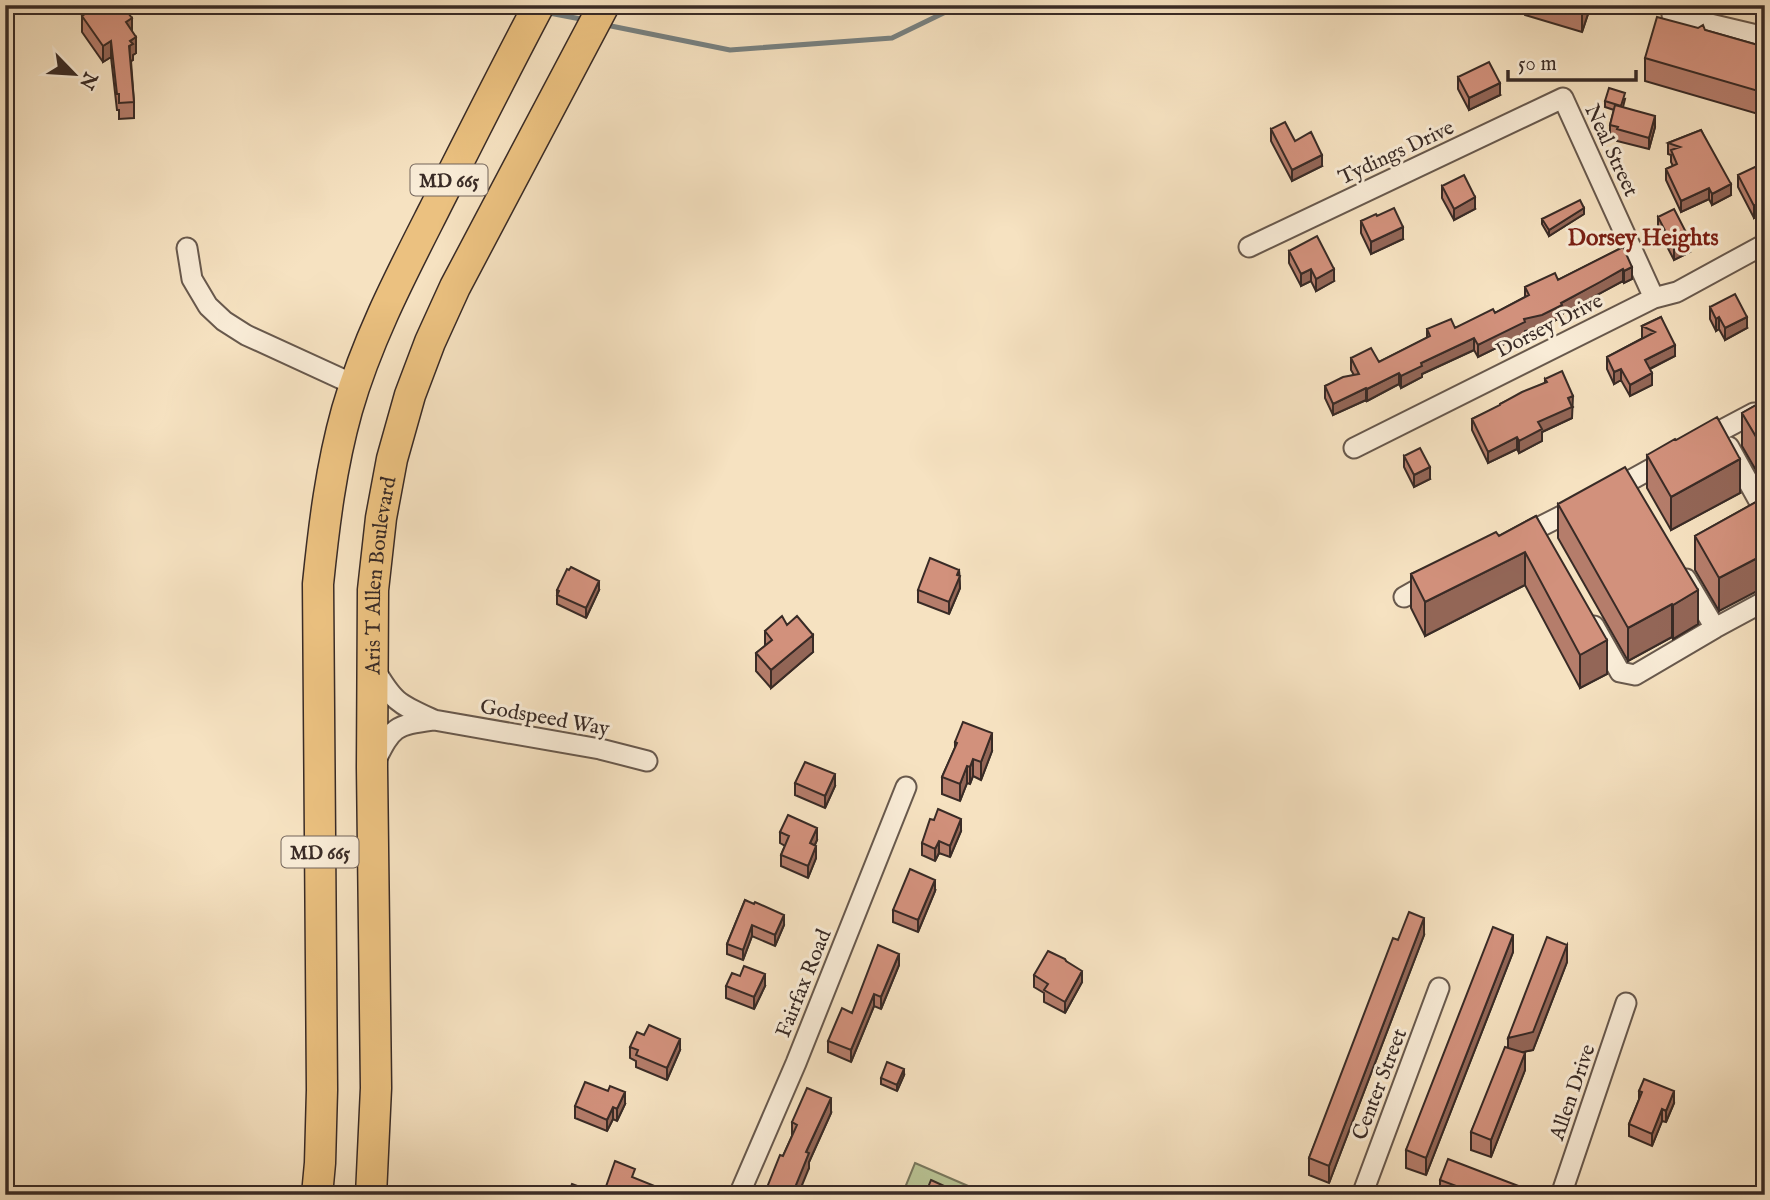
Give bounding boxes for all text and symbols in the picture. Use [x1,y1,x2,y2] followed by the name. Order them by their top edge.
[38,38,108,108] north arrow
[1508,38,1635,82] scale bar
[1518,51,1557,78] text: 50 m
[73,67,102,93] text: N
[1578,100,1644,201] street label: Neal Street
[1335,115,1459,192] street label: Tydings Drive
[410,164,488,196] road number: MD 665
[1567,224,1719,253] district label: Dorsey Heights
[1492,288,1608,365] street label: Dorsey Drive
[361,474,404,676] street label: Aris T Allen Boulevard
[478,694,612,743] street label: Godspeed Way
[282,836,358,867] road number: MD 665
[770,925,839,1042] street label: Fairfax Road
[1347,1025,1414,1144] street label: Center Street
[1544,1041,1603,1145] street label: Allen Drive

